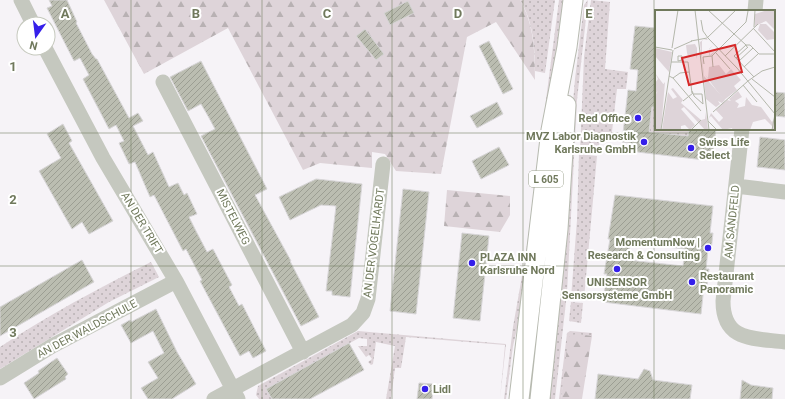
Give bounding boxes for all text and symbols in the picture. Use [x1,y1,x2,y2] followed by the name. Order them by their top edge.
[61,6,70,21] text: A
[192,6,200,21] text: B
[323,6,332,21] text: C
[454,6,462,21] text: D
[585,6,593,21] text: E
[655,10,775,130] inset map
[16,16,56,56] north arrow
[28,38,39,52] text: N
[9,59,17,74] text: 1
[579,112,630,125] place label: Red Office
[633,113,643,123] marker: Red Office
[526,130,636,156] place label: MVZ Labor Diagnostik Karlsruhe GmbH
[699,136,749,162] place label: Swiss Life Select
[639,137,649,147] marker: MVZ Labor Diagnostik Karlsruhe GmbH
[686,143,696,153] marker: Swiss Life Select
[529,171,563,187] road number: L 605
[722,185,742,259] street label: AM SANDFELD
[213,187,253,247] street label: MISTELWEG
[361,187,387,299] street label: AN DER VOGELHARDT
[119,190,166,257] street label: AN DER TRIFT
[9,192,17,207] text: 2
[588,236,700,262] place label: MomentumNow | Research & Consulting
[703,243,713,253] marker: MomentumNow | Research & Consulting
[480,251,555,277] place label: PLAZA INN Karlsruhe Nord
[467,258,477,268] marker: PLAZA INN Karlsruhe Nord
[612,264,622,274] marker: UNISENSOR Sensorsysteme GmbH
[700,270,754,296] place label: Restaurant Panoramic
[562,276,672,302] place label: UNISENSOR Sensorsysteme GmbH
[687,277,697,287] marker: Restaurant Panoramic
[35,297,139,361] street label: AN DER WALDSCHULE
[9,325,17,340] text: 3
[433,383,451,396] place label: Lidl
[420,384,430,394] marker: Lidl

